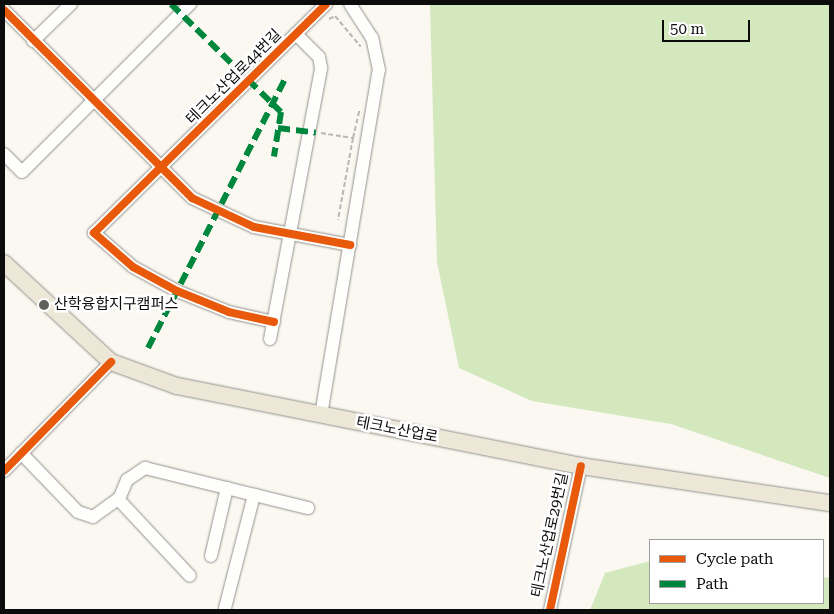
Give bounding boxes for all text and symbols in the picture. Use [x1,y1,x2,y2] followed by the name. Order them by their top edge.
[664,10,752,42] scale bar
[670,20,704,38] text: 50 m
[183,26,285,128] street label: 테크노산업로44번길
[54,296,178,314] place label: 산학융합지구캠퍼스
[38,299,50,311] marker: 산학융합지구캠퍼스
[355,413,439,447] street label: 테크노산업로
[528,471,572,599] street label: 테크노산업로29번길
[649,539,824,604] legend
[696,550,773,568] text: Cycle path
[696,575,729,593] text: Path

